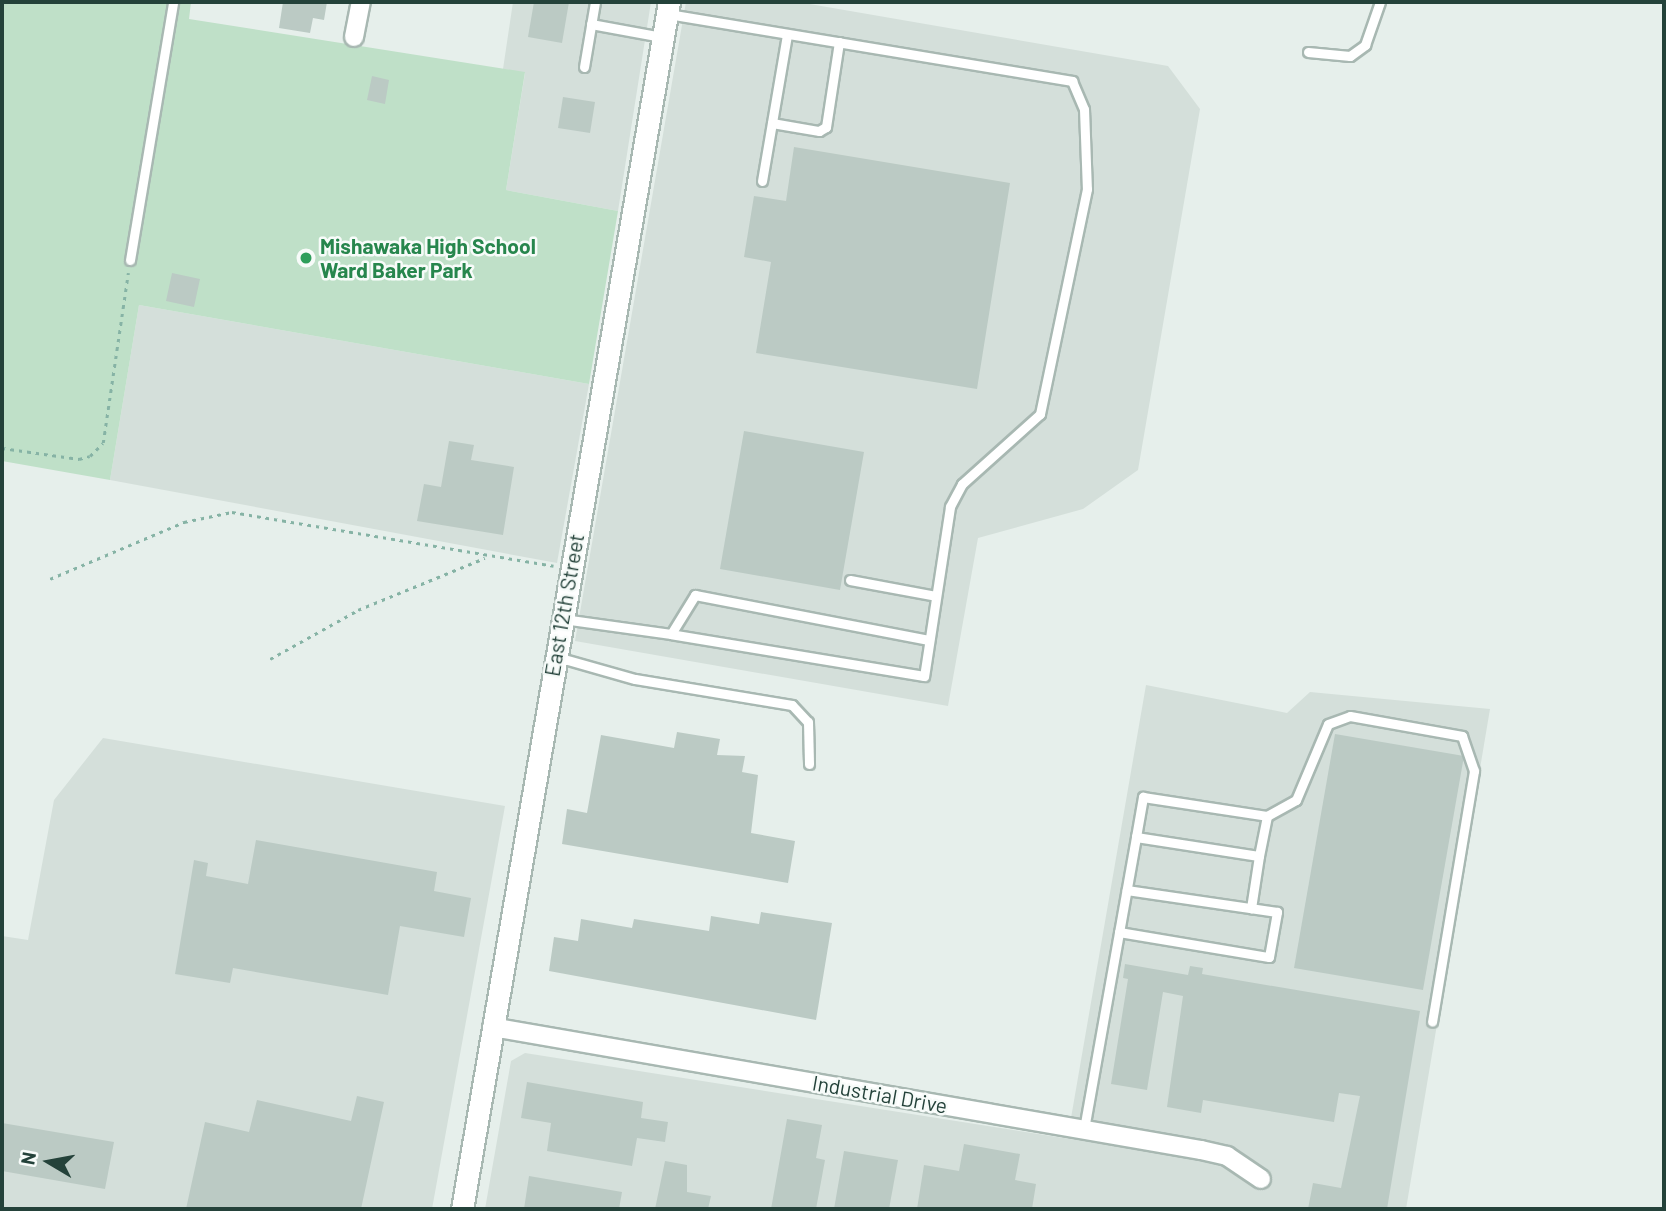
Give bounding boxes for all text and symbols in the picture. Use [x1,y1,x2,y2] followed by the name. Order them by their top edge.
[320,233,536,283] place label: Mishawaka High School Ward Baker Park
[298,250,314,266] marker: Mishawaka High School Ward Baker Park
[539,532,589,678] street label: East 12th Street
[811,1070,949,1118] street label: Industrial Drive
[14,1127,84,1197] north arrow
[15,1150,40,1166] text: N

